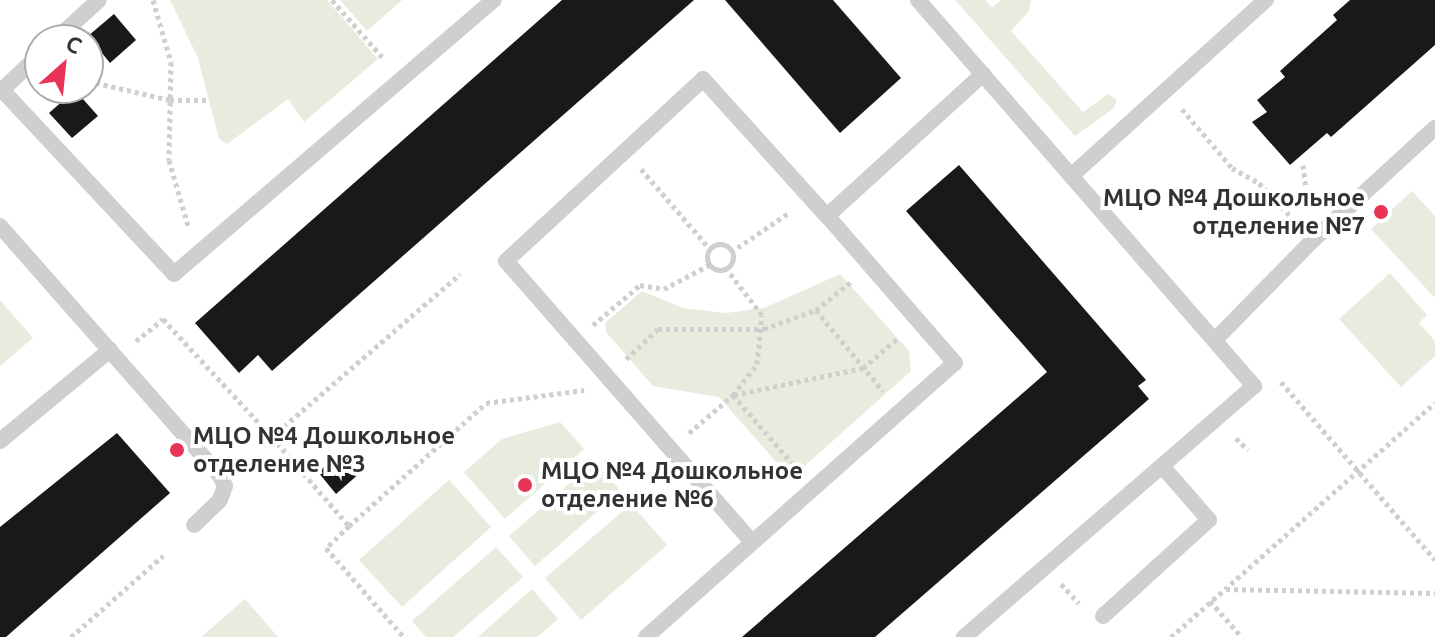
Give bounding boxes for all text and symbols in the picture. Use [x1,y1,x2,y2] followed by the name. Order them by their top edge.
[24,24,104,104] north arrow
[62,30,86,58] text: С
[1103,184,1365,240] place label: МЦО №4 Дошкольное отделение №7
[1372,203,1390,221] marker: МЦО №4 Дошкольное отделение №7
[193,422,455,478] place label: МЦО №4 Дошкольное отделение №3
[168,441,186,459] marker: МЦО №4 Дошкольное отделение №3
[541,457,803,513] place label: МЦО №4 Дошкольное отделение №6
[516,476,534,494] marker: МЦО №4 Дошкольное отделение №6

